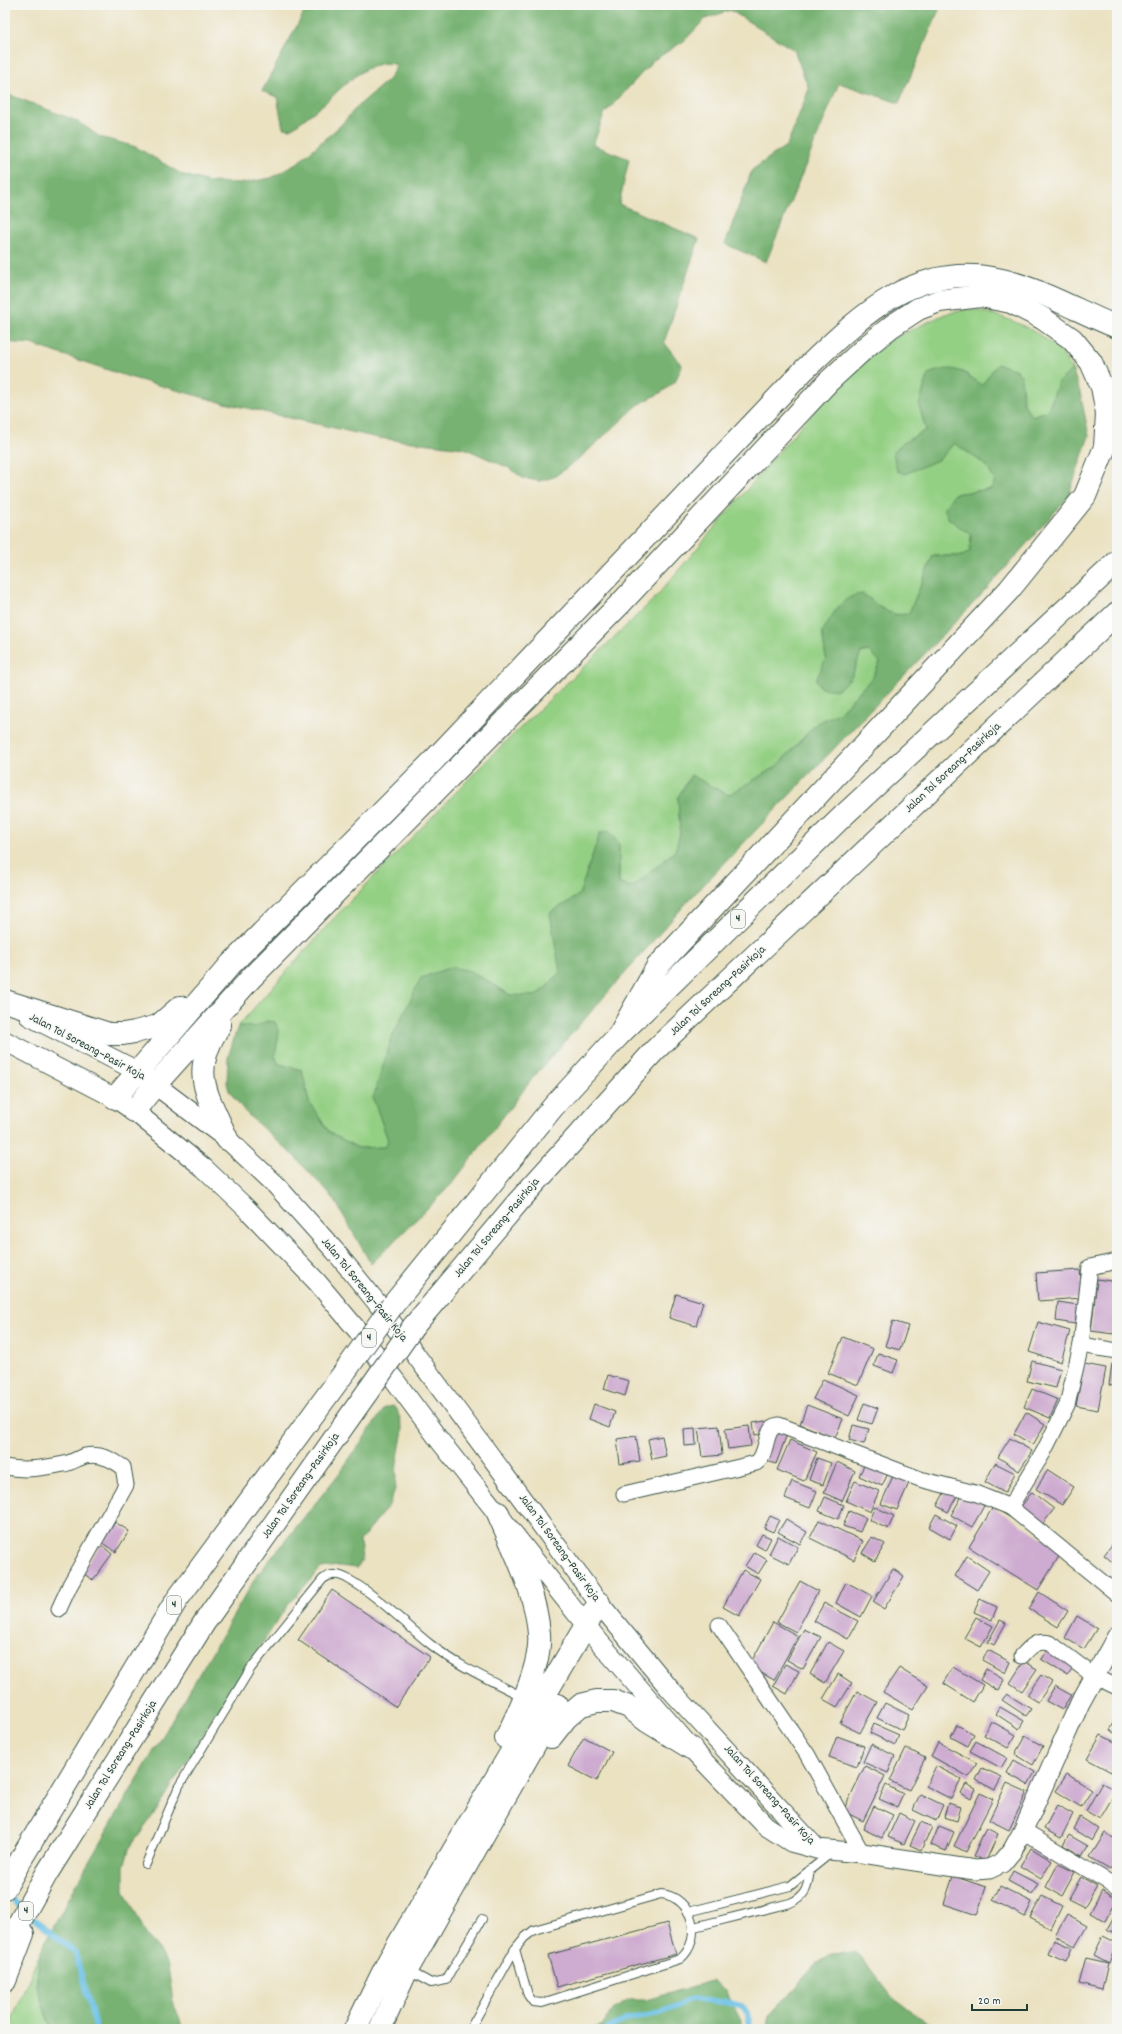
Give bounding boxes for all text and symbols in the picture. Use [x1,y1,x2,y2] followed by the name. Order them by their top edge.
[901,719,1005,817] street label: Jalan Tol Soreang–Pasirkoja
[731,910,745,928] road number: 4
[666,942,770,1040] street label: Jalan Tol Soreang–Pasirkoja
[26,1009,148,1085] street label: Jalan Tol Soreang–Pasir Koja
[450,1174,544,1282] street label: Jalan Tol Soreang–Pasirkoja
[317,1234,412,1346] street label: Jalan Tol Soreang–Pasir Koja
[362,1329,376,1347] road number: 4
[258,1429,344,1542] street label: Jalan Tol Soreang–Pasirkoja
[514,1491,604,1606] street label: Jalan Tol Soreang–Pasir Koja
[167,1596,181,1614] road number: 4
[80,1697,162,1813] street label: Jalan Tol Soreang–Pasirkoja
[719,1741,819,1849] street label: Jalan Tol Soreang–Pasir Koja
[19,1902,33,1920] road number: 4
[972,1986,1027,2012] scale bar
[978,1993,1001,2010] text: 20 m

